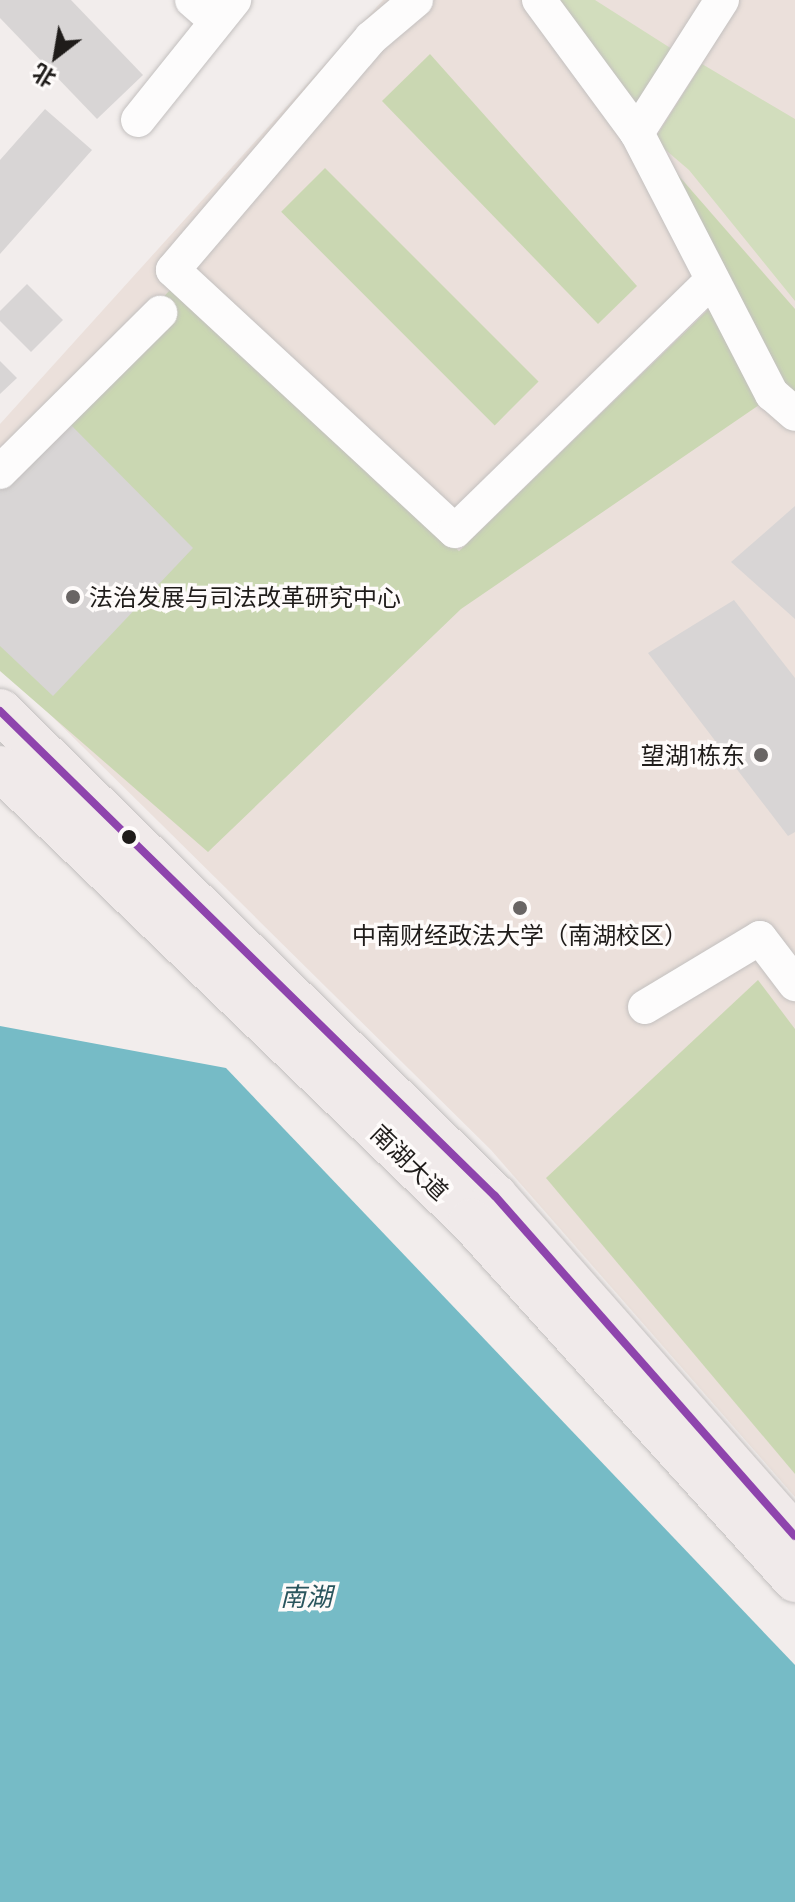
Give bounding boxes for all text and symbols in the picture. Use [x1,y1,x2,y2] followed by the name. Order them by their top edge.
[16,16,96,96] north arrow
[28,60,60,93] text: 北
[89,583,401,611] place label: 法治发展与司法改革研究中心
[64,588,82,606] marker: 法治发展与司法改革研究中心
[641,741,745,769] place label: 望湖1栋东
[752,746,770,764] marker: 望湖1栋东
[121,829,137,845] unlabelled marker
[511,899,529,917] marker: 中南财经政法大学（南湖校区）
[352,921,688,949] place label: 中南财经政法大学（南湖校区）
[365,1118,455,1206] street label: 南湖大道
[280,1580,332,1612] water label: 南湖

